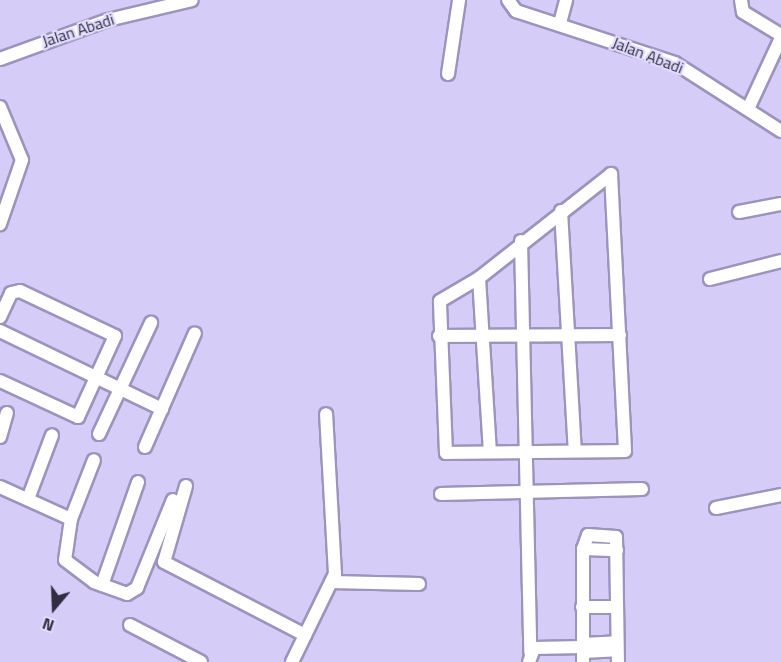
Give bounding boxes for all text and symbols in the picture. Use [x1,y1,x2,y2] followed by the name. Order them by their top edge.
[40,9,116,51] street label: Jalan Abadi
[610,33,686,77] street label: Jalan Abadi
[24,578,84,638] north arrow
[39,612,57,638] text: N

